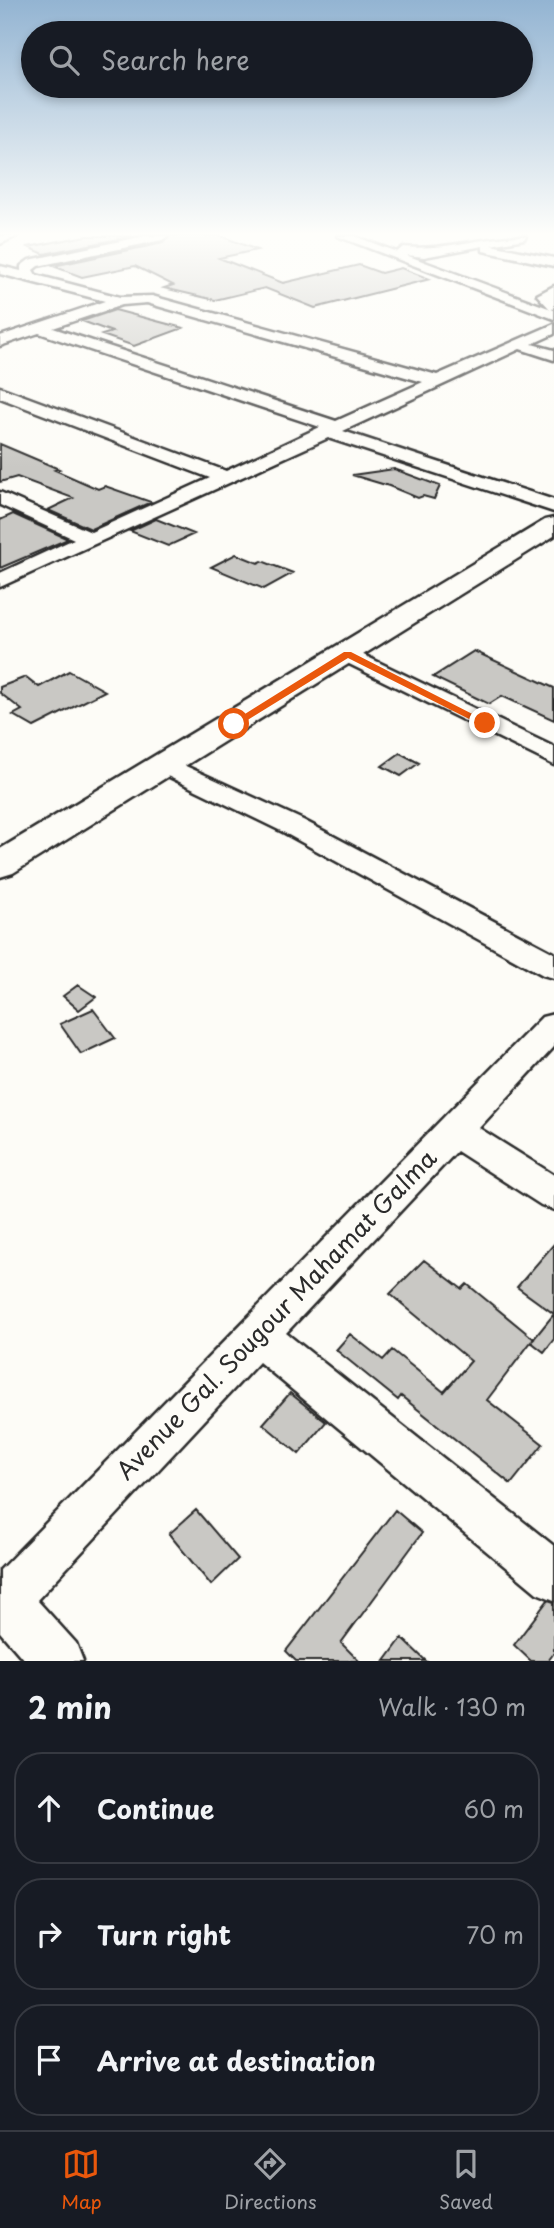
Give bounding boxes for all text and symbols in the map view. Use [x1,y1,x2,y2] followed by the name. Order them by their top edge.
[21,21,533,98] search box
[101,40,250,79] text: Search here
[45,41,83,79] icon: search
[469,707,500,738] route end
[218,708,249,739] route start
[107,1140,444,1487] street label: Avenue Gal. Sougour Mahamat Galma
[28,1684,112,1729] text: 2 min
[378,1689,526,1724] text: Walk · 130 m
[30,1789,68,1827] icon: ahead
[97,1789,214,1828] text: Continue
[464,1791,524,1826] text: 60 m
[30,1915,68,1953] icon: right
[97,1915,231,1954] text: Turn right
[466,1917,524,1952] text: 70 m
[30,2041,68,2079] icon: arrive
[97,2041,376,2080] text: Arrive at destination
[61,2145,102,2215] tab: Map
[224,2145,317,2215] tab: Directions
[439,2145,493,2215] tab: Saved

